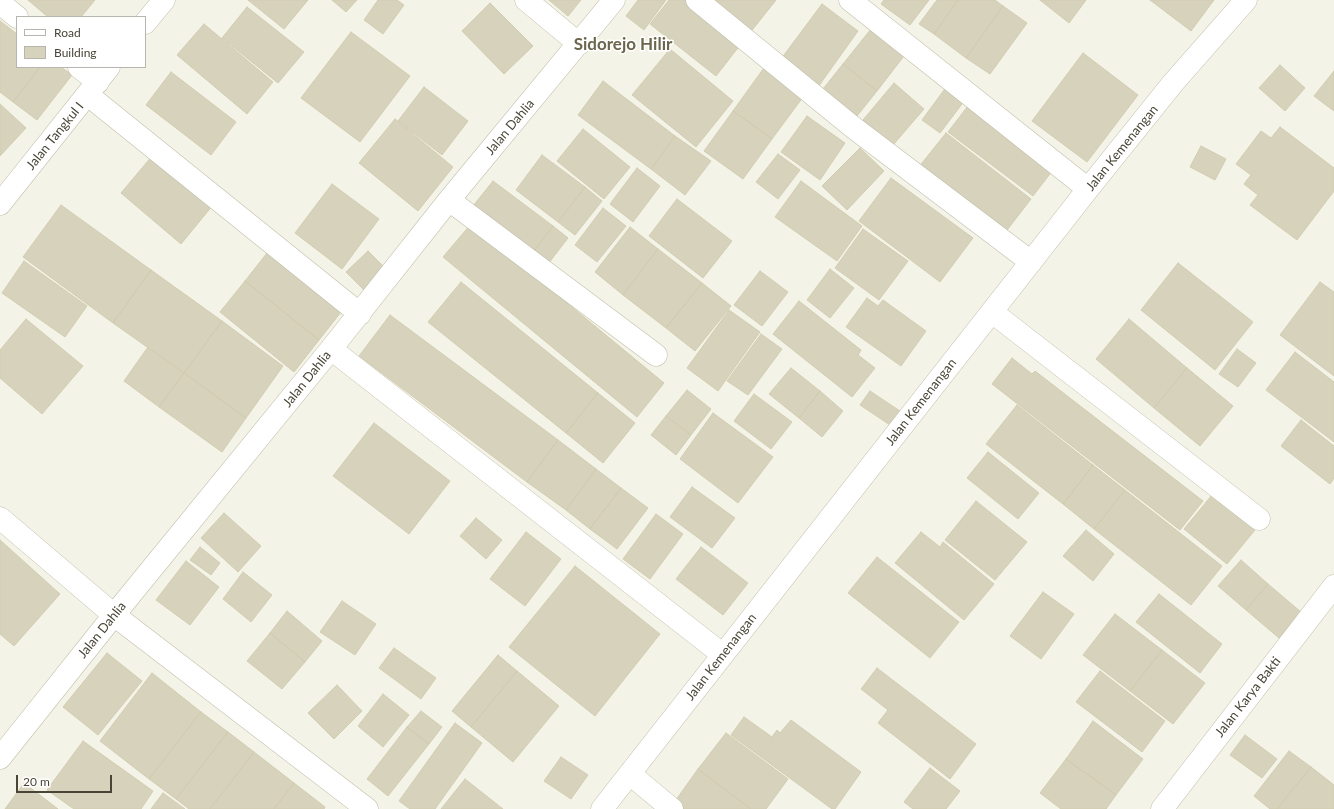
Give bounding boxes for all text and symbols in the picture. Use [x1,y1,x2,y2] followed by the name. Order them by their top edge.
[16,16,146,68] legend
[54,25,81,40] text: Road
[574,35,672,55] district label: Sidorejo Hilir
[54,45,97,60] text: Building
[482,96,538,158] street label: Jalan Dahlia
[23,99,87,173] street label: Jalan Tangkul I
[1083,102,1161,194] street label: Jalan Kemenangan
[280,348,334,410] street label: Jalan Dahlia
[882,356,960,448] street label: Jalan Kemenangan
[75,599,129,661] street label: Jalan Dahlia
[682,611,760,703] street label: Jalan Kemenangan
[1212,654,1284,740] street label: Jalan Karya Bakti
[18,767,114,793] scale bar
[23,774,50,789] text: 20 m

